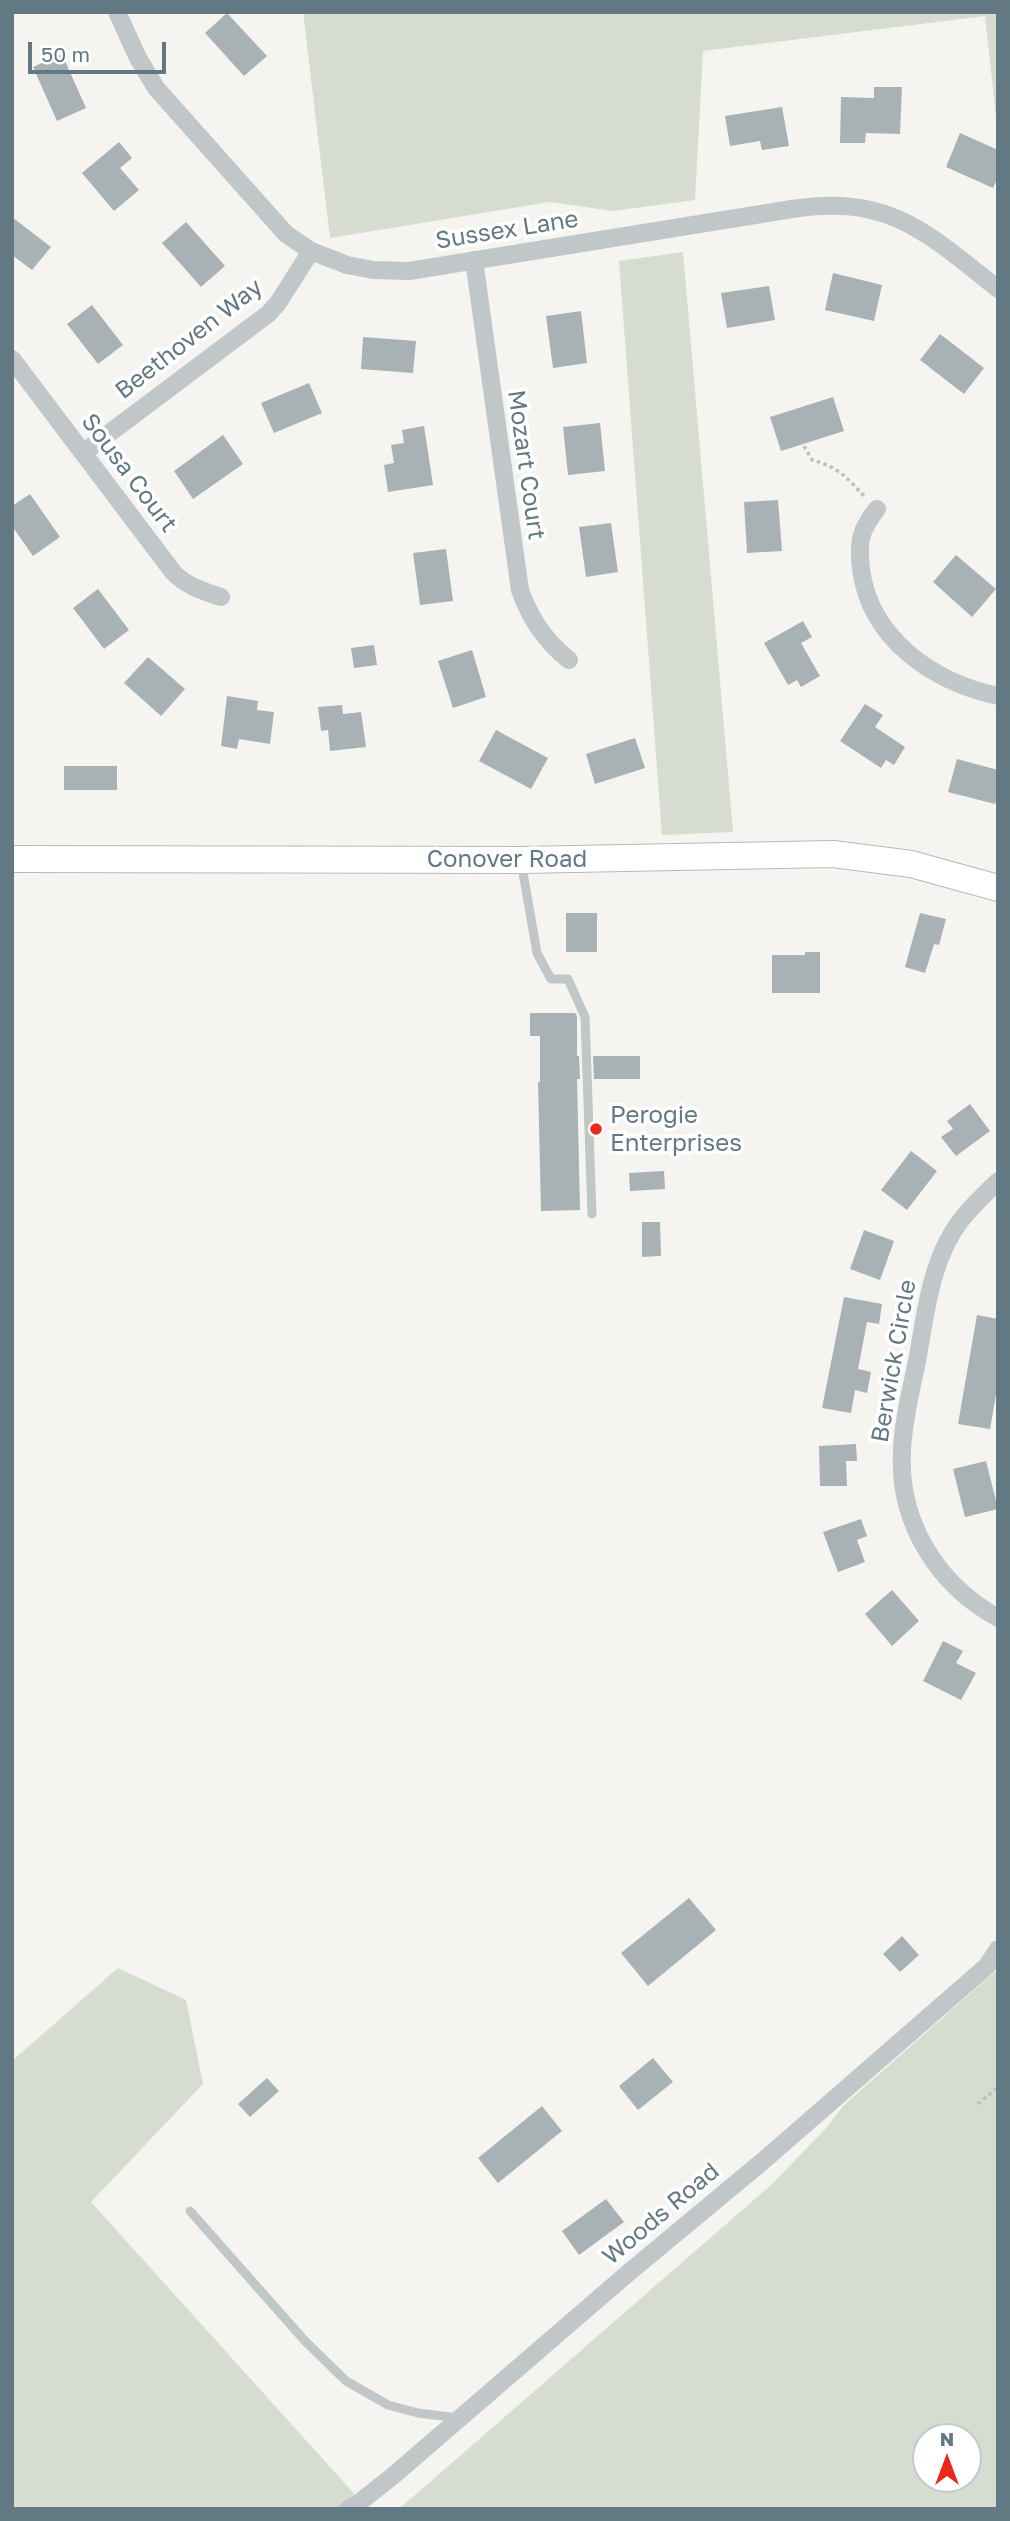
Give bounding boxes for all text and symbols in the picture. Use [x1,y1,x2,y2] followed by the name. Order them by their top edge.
[32,28,170,72] scale bar
[41,41,90,67] text: 50 m
[434,205,580,255] street label: Sussex Lane
[110,273,268,405] street label: Beethoven Way
[501,388,551,542] street label: Mozart Court
[75,408,183,538] street label: Sousa Court
[427,845,587,873] street label: Conover Road
[610,1101,742,1157] place label: Perogie Enterprises
[588,1121,604,1137] marker: Perogie Enterprises
[866,1277,922,1445] street label: Berwick Circle
[597,2157,725,2271] street label: Woods Road
[912,2423,982,2493] north arrow
[940,2427,954,2450] text: N

